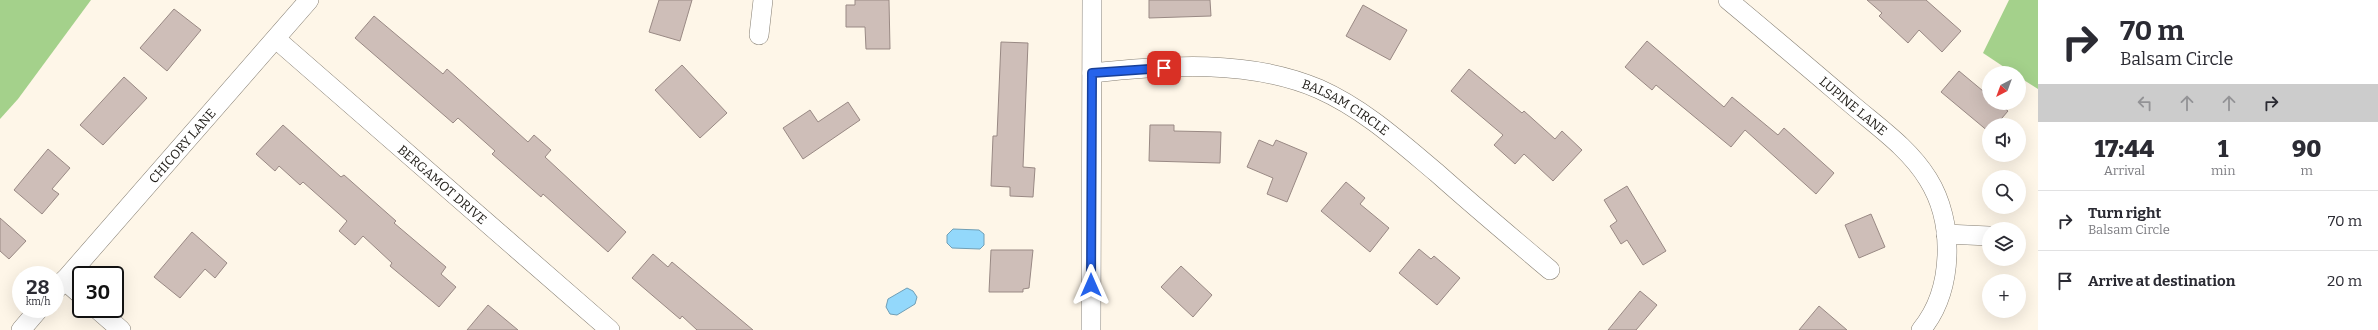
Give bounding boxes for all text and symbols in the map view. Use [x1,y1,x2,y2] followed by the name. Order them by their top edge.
[2120,14,2184,47] text: 70 m
[2054,16,2106,68] icon: right
[2120,48,2233,70] text: Balsam Circle
[1147,51,1181,85] pin
[1153,57,1175,79] icon: arrive
[1982,66,2026,110] north arrow
[1982,66,2026,318] map controls
[1817,73,1890,138] street label: LUPINE LANE
[1300,76,1392,138] street label: BALSAM CIRCLE
[2134,92,2156,114] icon: left
[2176,92,2198,114] icon: ahead
[2218,92,2240,114] icon: ahead
[2260,92,2282,114] icon: right
[145,105,218,186] street label: CHICORY LANE
[1982,118,2026,162] button: sound
[2095,135,2154,163] text: 17:44
[2218,135,2228,163] text: 1
[2292,135,2321,163] text: 90
[395,141,490,227] street label: BERGAMOT DRIVE
[2104,163,2145,178] text: Arrival
[2211,163,2235,178] text: min
[2300,163,2313,178] text: m
[1982,170,2026,214] button: search
[2088,204,2161,222] text: Turn right
[2054,210,2076,232] icon: right
[2328,212,2362,230] text: 70 m
[1982,222,2026,266] button: layers
[2088,222,2170,237] text: Balsam Circle
[1070,264,1112,306] position arrow
[72,266,124,318] speed limit sign: 30
[2054,270,2076,292] icon: arrive
[2088,272,2235,290] text: Arrive at destination
[2327,272,2362,290] text: 20 m
[1982,274,2026,318] button: +
[26,275,50,299] text: 28
[26,296,50,308] text: km/h

